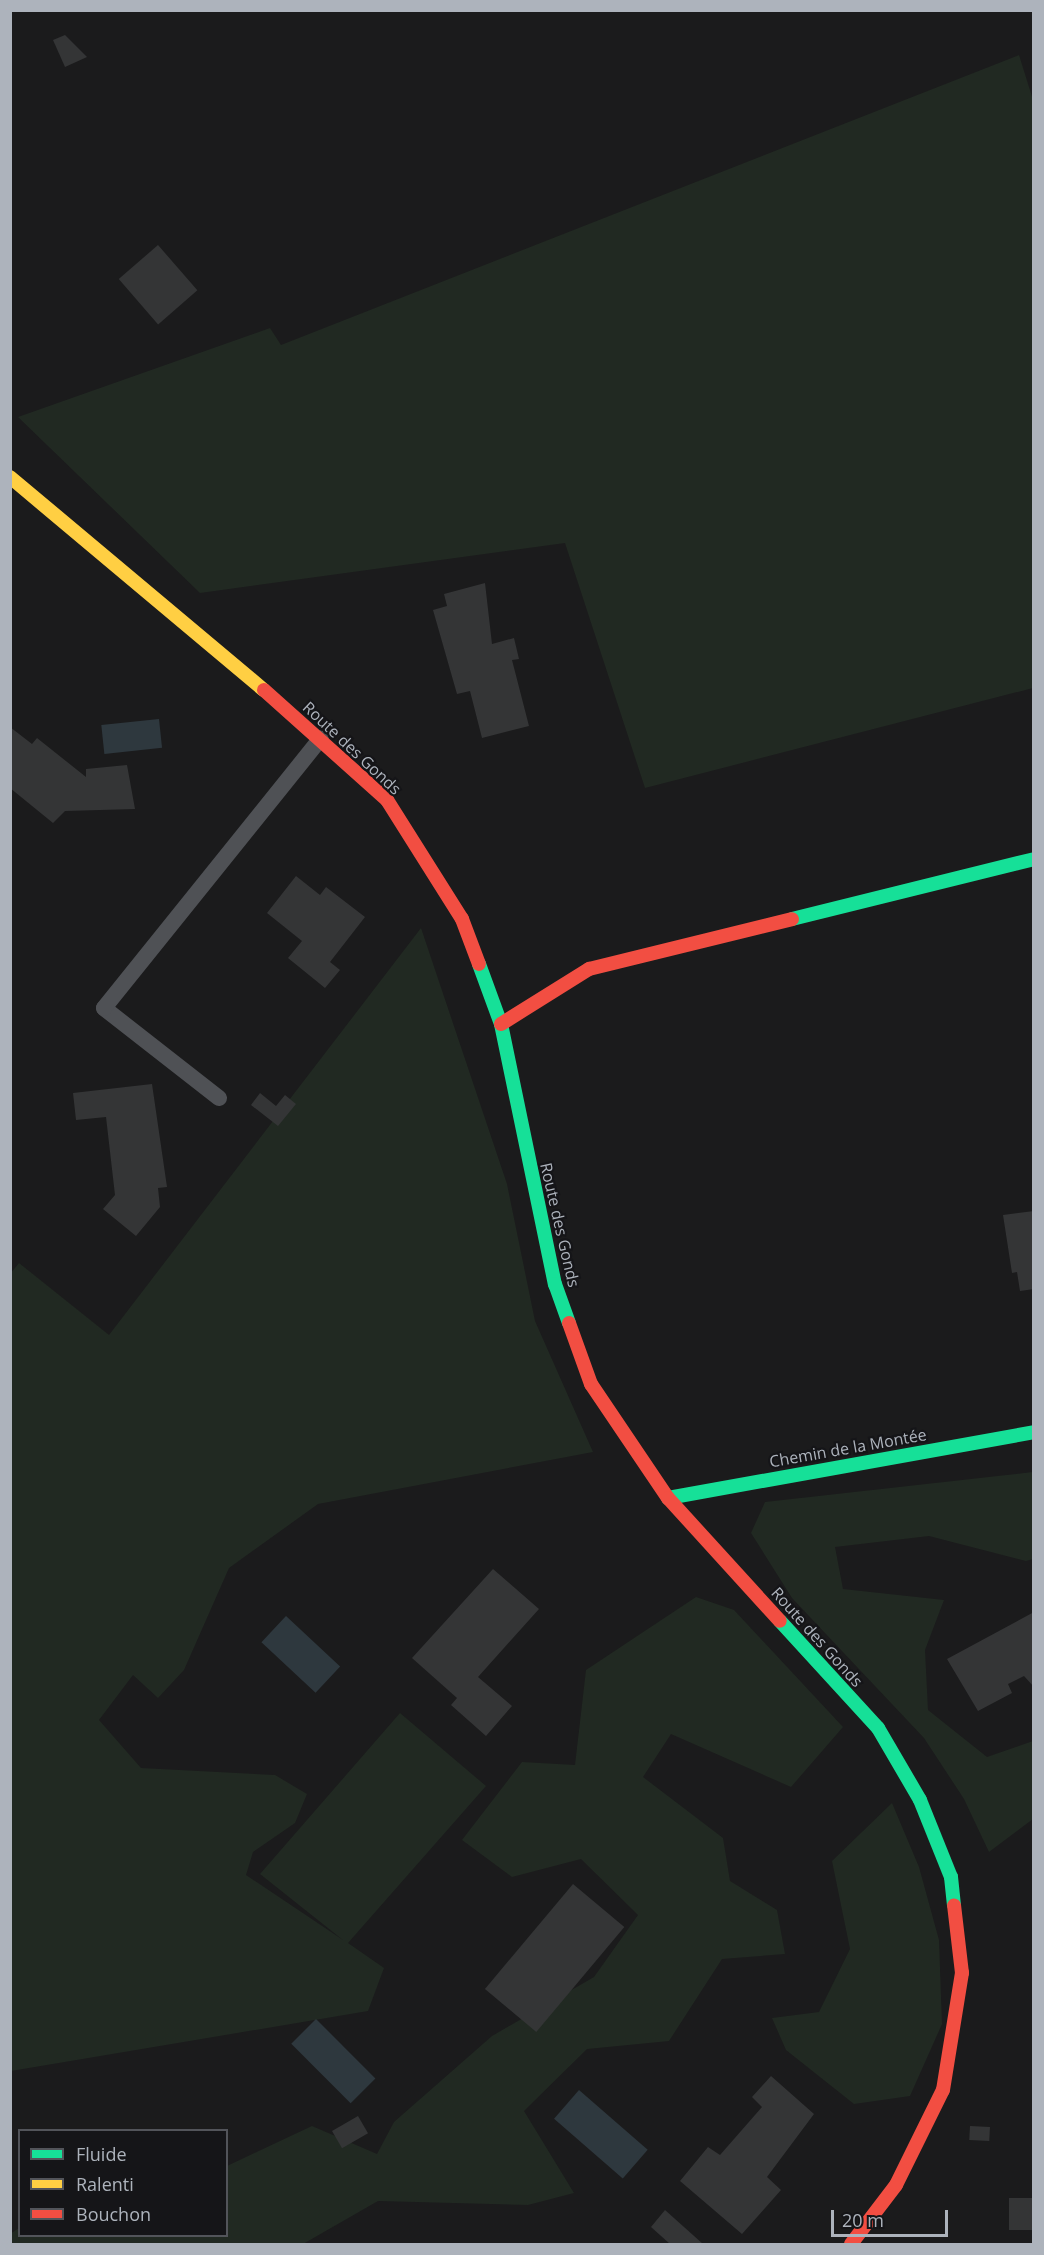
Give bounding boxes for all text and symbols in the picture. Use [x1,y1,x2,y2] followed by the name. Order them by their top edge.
[299,698,405,798] street label: Route des Gonds
[536,1161,584,1289] street label: Route des Gonds
[768,1425,928,1471] street label: Chemin de la Montée
[767,1583,867,1691] street label: Route des Gonds
[18,2129,228,2237] legend
[76,2142,127,2166] text: Fluide
[76,2172,134,2196] text: Ralenti
[834,2198,951,2236] scale bar
[76,2202,151,2226] text: Bouchon
[842,2208,884,2232] text: 20 m

